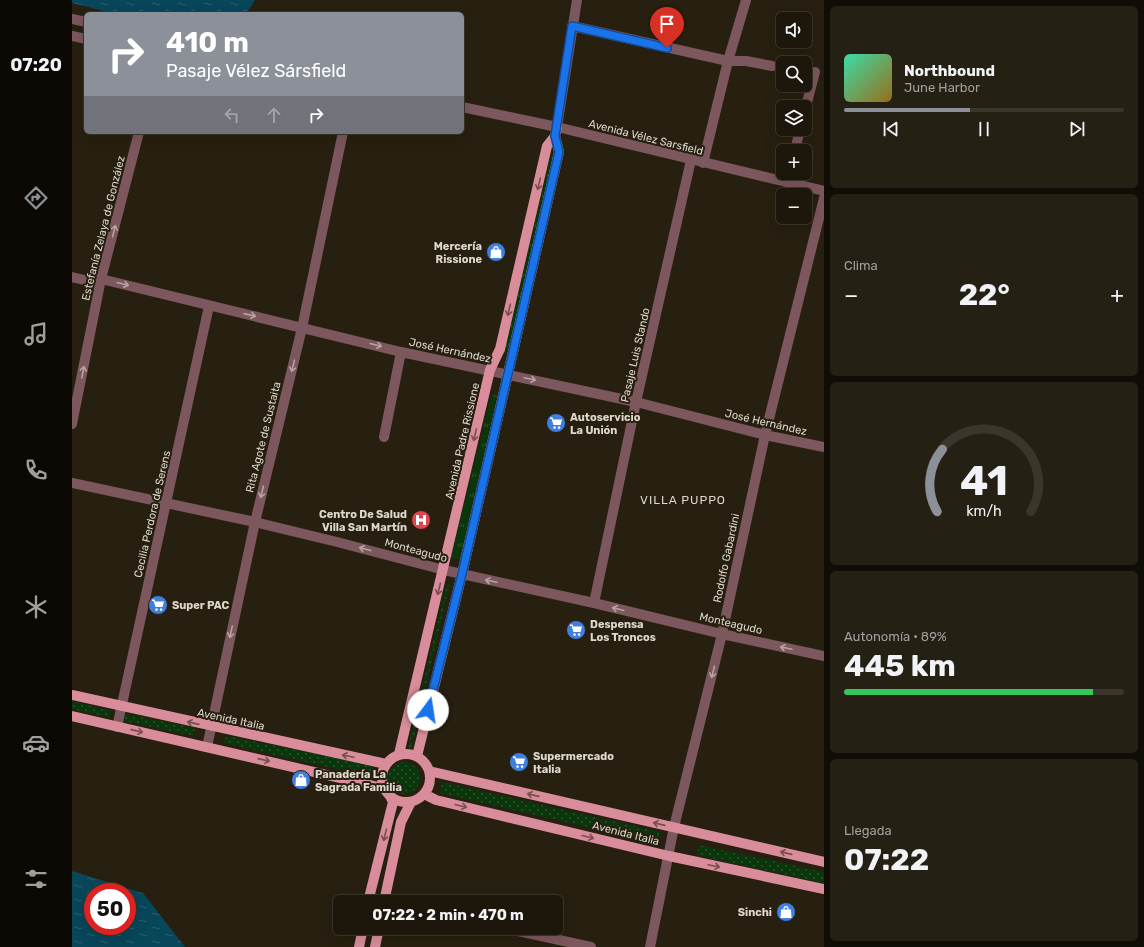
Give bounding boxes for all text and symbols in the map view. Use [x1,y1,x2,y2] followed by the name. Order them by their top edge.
[650,7.0,684,48] pin
[776,12,812,224] map controls
[776,12,812,48] button: sound
[656,13,678,35] icon: arrive
[166,26,249,59] text: 410 m
[100,28,152,80] icon: right
[10,54,62,76] text: 07:20
[776,56,812,92] button: search
[166,60,346,82] text: Pasaje Vélez Sársfield
[904,62,995,80] text: Northbound
[904,80,980,95] text: June Harbor
[776,100,812,136] button: layers
[221,104,243,126] icon: left
[263,104,285,126] icon: ahead
[305,104,327,126] icon: right
[587,117,704,158] street label: Avenida Vélez Sarsfield
[880,118,902,140] icon: previous
[973,118,995,140] icon: pause
[1066,118,1088,140] icon: next
[776,144,812,180] button: +
[79,154,128,302] street label: Estefanía Zelaya de González
[534,177,542,190] one-way arrow
[22,184,50,212] icon: directions
[776,188,812,224] button: −
[110,225,118,238] one-way arrow
[434,240,482,266] place label: Mercería Rissione
[485,241,507,263] shop icon: Mercería Rissione
[844,258,878,273] text: Clima
[959,277,1010,313] text: 22°
[117,281,130,289] one-way arrow
[844,282,858,309] text: −
[1110,282,1124,309] text: +
[505,303,513,316] one-way arrow
[618,306,653,404] street label: Pasaje Luis Stando
[243,312,256,320] one-way arrow
[22,320,50,348] icon: music
[408,335,493,366] street label: José Hernández
[369,342,382,350] one-way arrow
[289,359,296,372] one-way arrow
[79,366,87,379] one-way arrow
[524,376,537,384] one-way arrow
[243,380,284,494] street label: Rita Agote de Sustaita
[443,382,482,501] street label: Avenida Padre Rissione
[724,407,808,438] street label: José Hernández
[570,411,641,437] place label: Autoservicio La Unión
[545,412,567,434] supermarket icon: Autoservicio La Unión
[471,429,479,442] one-way arrow
[132,449,174,579] street label: Cecilia Perdora de Serens
[960,455,1008,504] text: 41
[22,456,50,484] icon: phone
[258,485,266,498] one-way arrow
[640,493,726,507] district label: VILLA PUPPO
[966,502,1002,519] text: km/h
[319,508,407,534] place label: Centro De Salud Villa San Martín
[410,509,432,531] hospital icon: Centro De Salud Villa San Martín
[711,512,742,604] street label: Rodolfo Gabardini
[383,536,449,565] street label: Monteagudo
[359,545,372,552] one-way arrow
[485,576,498,584] one-way arrow
[435,582,443,595] one-way arrow
[22,593,50,621] icon: climate
[147,594,169,616] supermarket icon: Super PAC
[172,599,230,612] place label: Super PAC
[612,605,625,612] one-way arrow
[698,610,764,637] street label: Monteagudo
[590,618,656,644] place label: Despensa Los Troncos
[565,619,587,641] supermarket icon: Despensa Los Troncos
[227,626,235,639] one-way arrow
[844,629,947,644] text: Autonomía · 89%
[780,643,793,651] one-way arrow
[844,648,956,684] text: 445 km
[708,665,716,678] one-way arrow
[407,689,449,731] position arrow
[196,706,266,733] street label: Avenida Italia
[187,718,200,726] one-way arrow
[130,728,143,736] one-way arrow
[22,729,50,757] icon: car
[533,750,614,776] place label: Supermercado Italia
[341,751,354,759] one-way arrow
[508,751,530,773] supermarket icon: Supermercado Italia
[257,757,270,765] one-way arrow
[315,768,402,794] place label: Panadería La Sagrada Familia
[290,769,312,791] shop icon: Panadería La Sagrada Familia
[527,790,540,798] one-way arrow
[455,803,468,810] one-way arrow
[591,819,661,848] street label: Avenida Italia
[653,819,666,827] one-way arrow
[844,823,892,838] text: Llegada
[380,829,388,842] one-way arrow
[581,833,594,841] one-way arrow
[844,842,929,878] text: 07:22
[780,849,793,857] one-way arrow
[708,862,721,870] one-way arrow
[22,865,50,893] icon: filters
[84,883,136,935] speed limit sign: 50
[775,901,797,923] shop icon: Sinchi
[372,906,524,924] text: 07:22 · 2 min · 470 m
[738,906,772,919] place label: Sinchi

